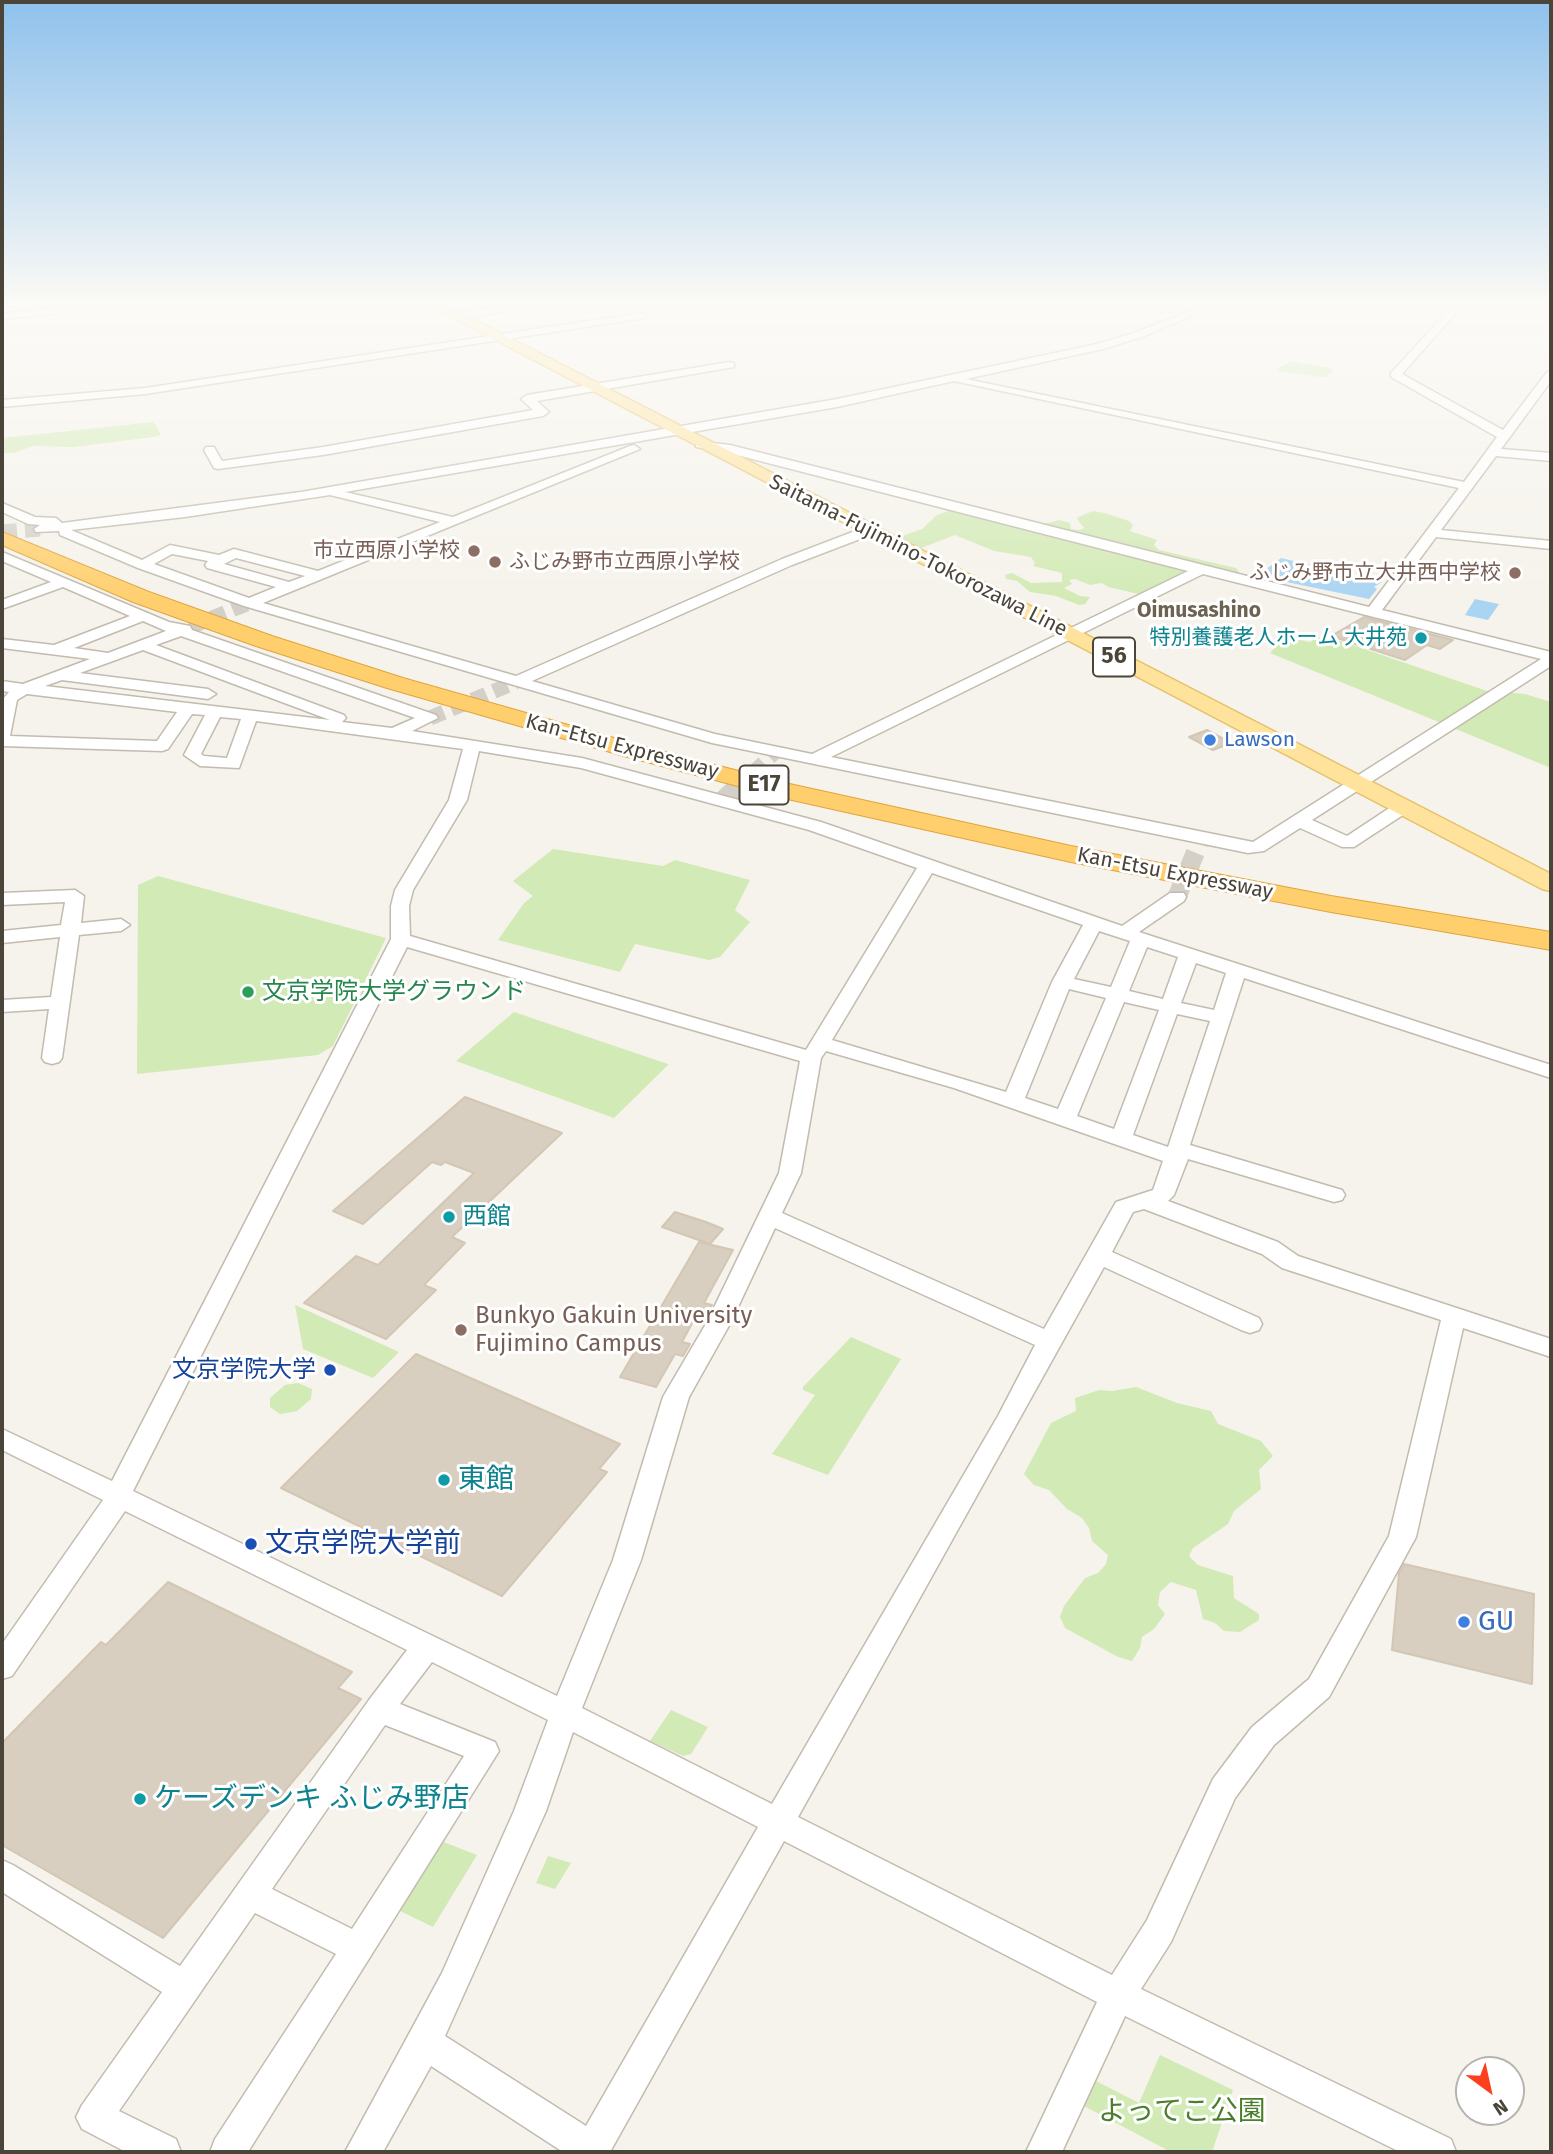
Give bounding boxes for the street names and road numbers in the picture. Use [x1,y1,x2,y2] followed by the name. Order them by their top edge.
[765,470,1071,642] street label: Saitama-Fujimino-Tokorozawa Line
[1093,638,1135,677] road number: 56
[523,709,721,785] street label: Kan-Etsu Expressway
[740,765,788,804] road number: E17
[1075,843,1275,905] street label: Kan-Etsu Expressway

